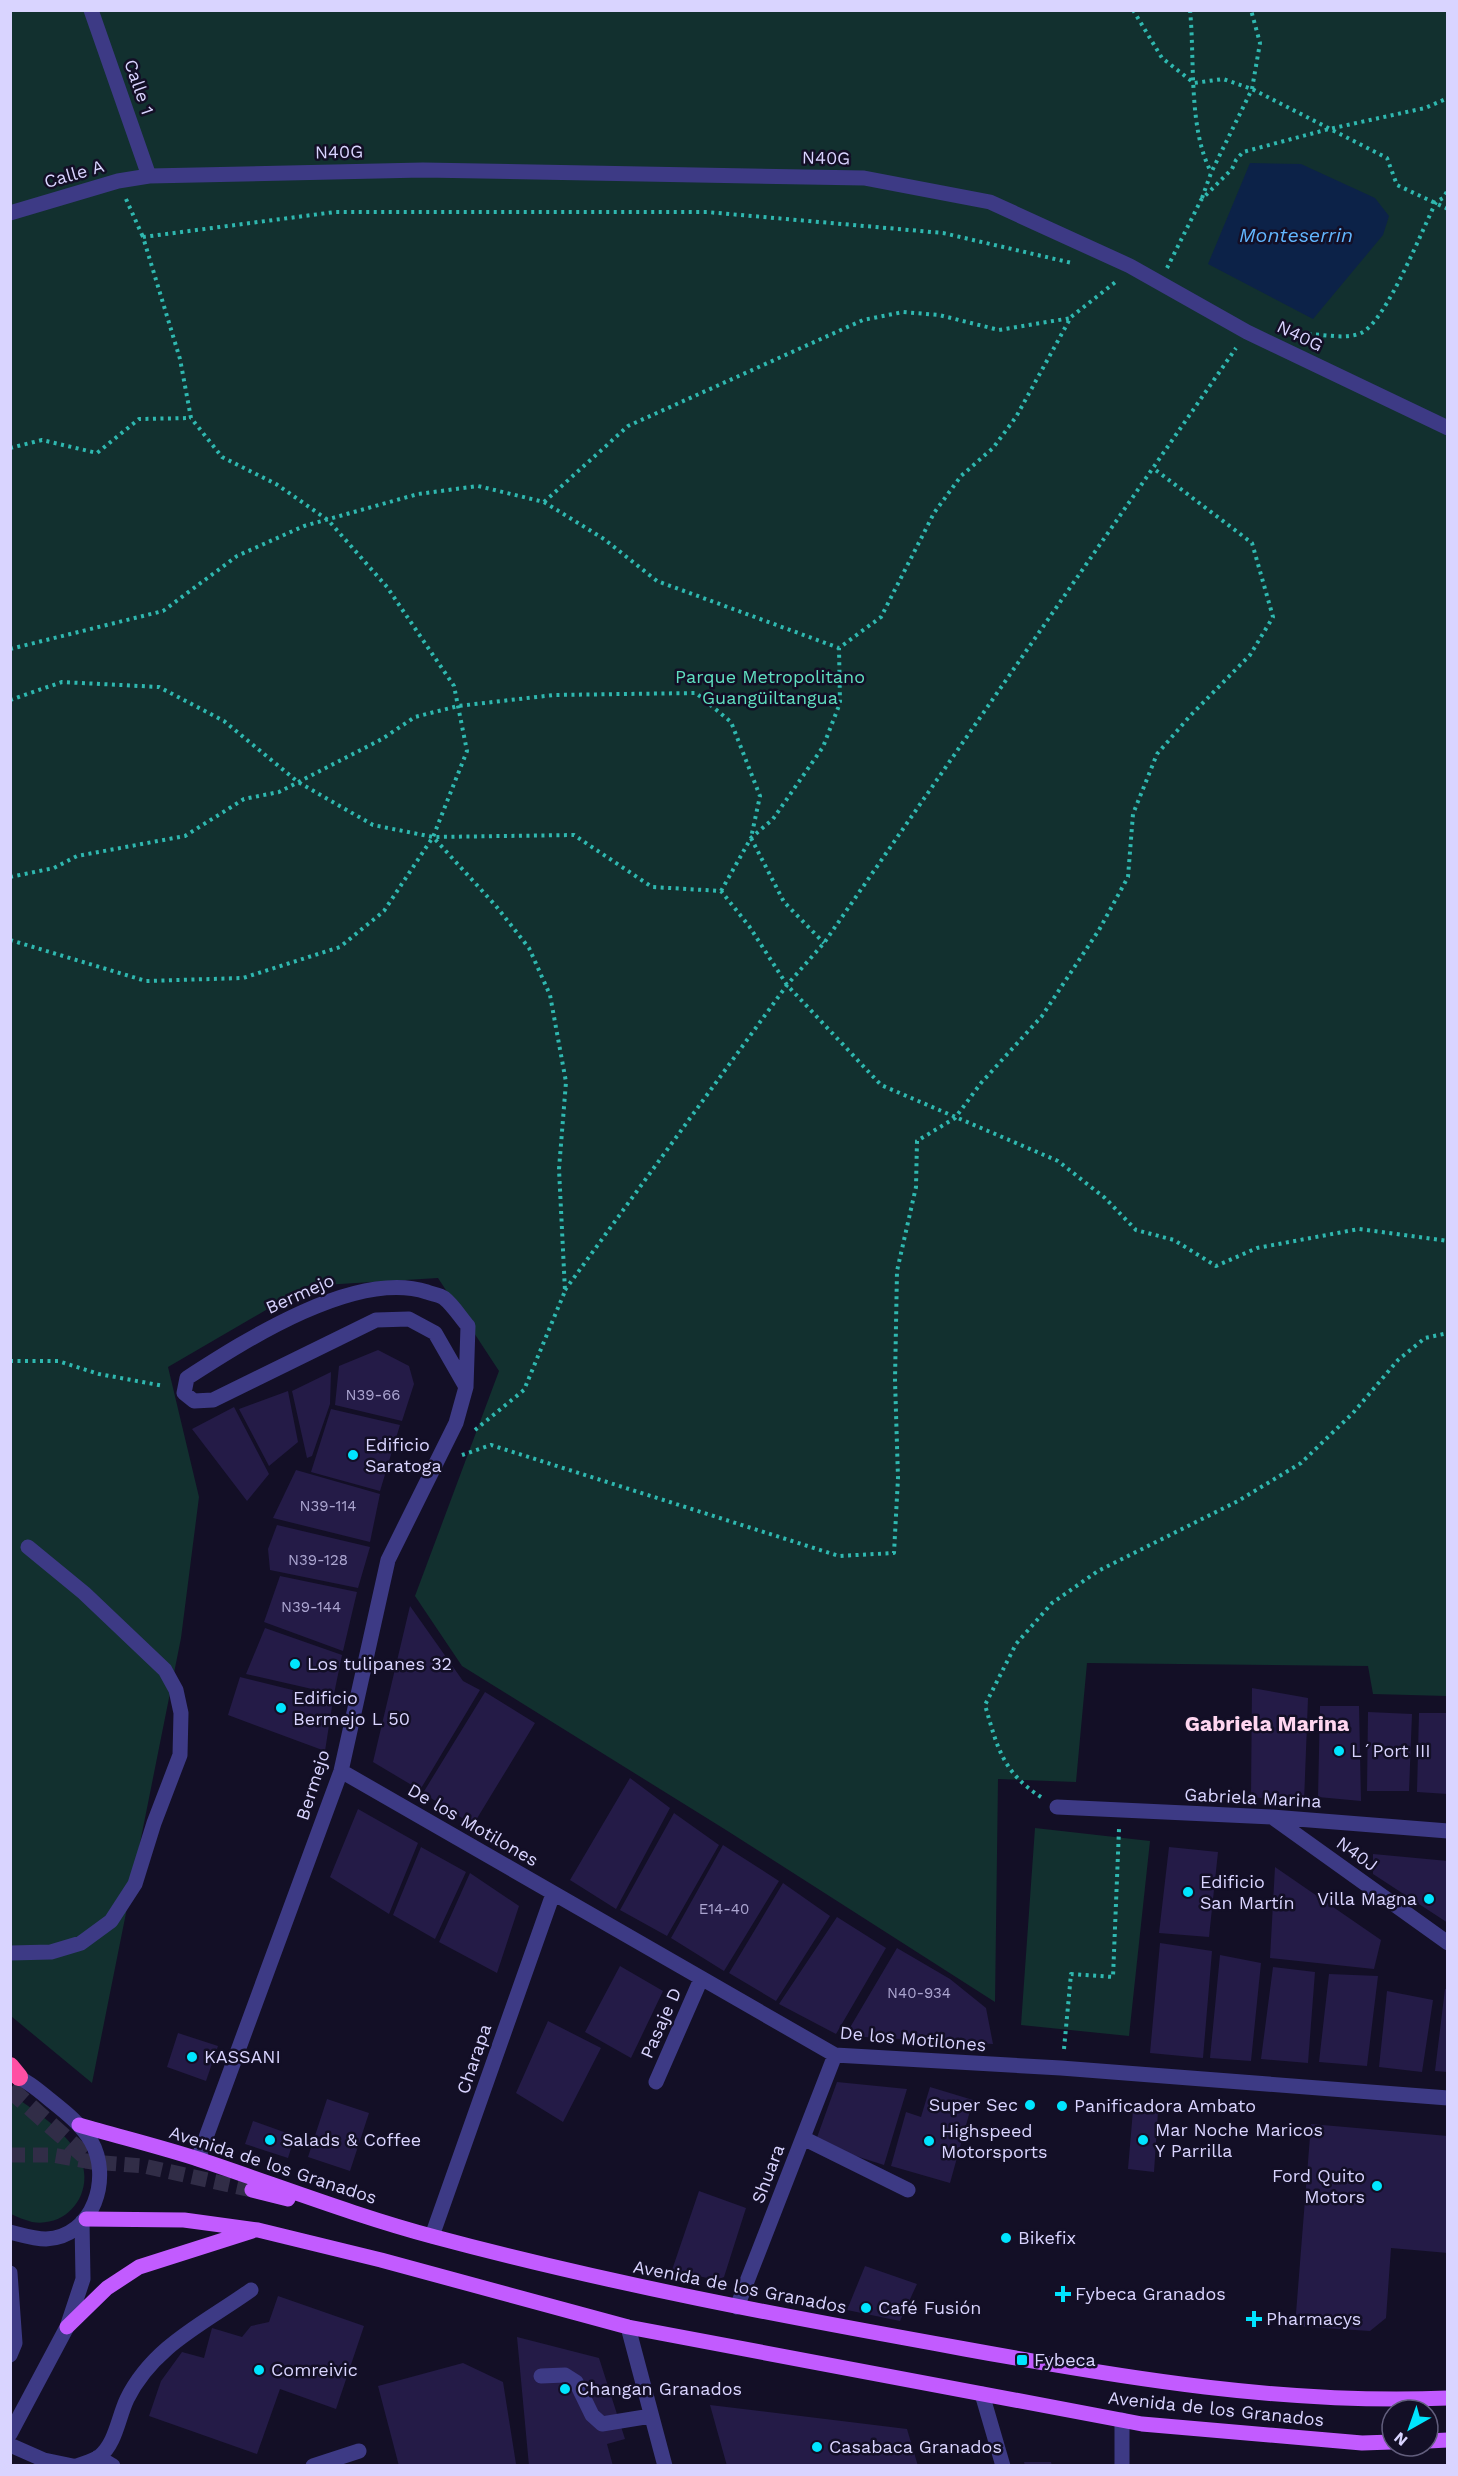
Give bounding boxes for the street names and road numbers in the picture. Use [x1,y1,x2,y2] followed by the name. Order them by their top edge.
[120,57,159,117] street label: Calle 1
[315,141,363,162] street label: N40G
[802,147,850,168] street label: N40G
[42,155,106,192] street label: Calle A
[1274,315,1327,356] street label: N40G
[262,1269,337,1318] street label: Bermejo
[291,1747,334,1823] street label: Bermejo
[404,1779,542,1870] street label: De los Motilones
[1184,1783,1322,1812] street label: Gabriela Marina
[1333,1832,1382,1875] street label: N40J
[636,1984,685,2061] street label: Pasaje D
[452,2021,495,2097] street label: Charapa
[839,2022,987,2055] street label: De los Motilones
[167,2121,380,2208] street label: Avenida de los Granados
[747,2141,788,2206] street label: Shuara
[632,2255,849,2318] street label: Avenida de los Granados
[1107,2387,1325,2430] street label: Avenida de los Granados

